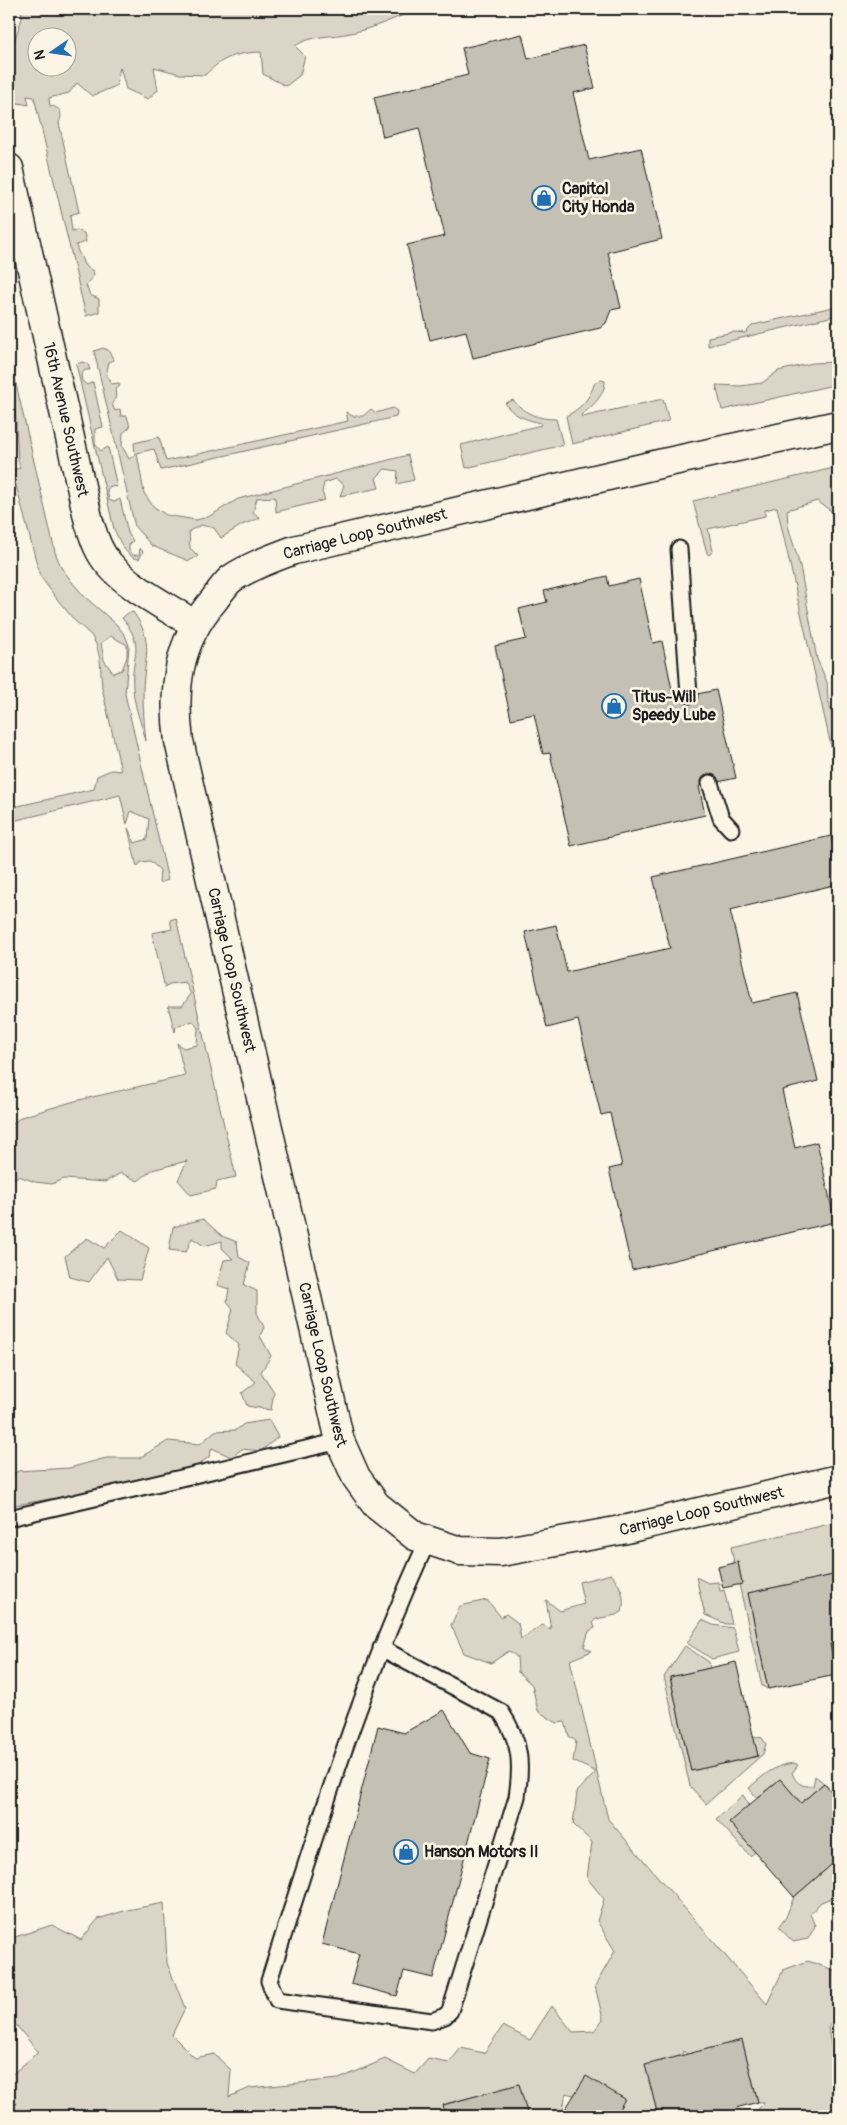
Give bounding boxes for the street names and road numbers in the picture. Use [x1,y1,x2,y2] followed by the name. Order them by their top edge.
[39,340,93,499] street label: 16th Avenue Southwest
[281,504,449,564] street label: Carriage Loop Southwest
[203,886,260,1055] street label: Carriage Loop Southwest
[294,1281,352,1451] street label: Carriage Loop Southwest
[618,1482,786,1540] street label: Carriage Loop Southwest

